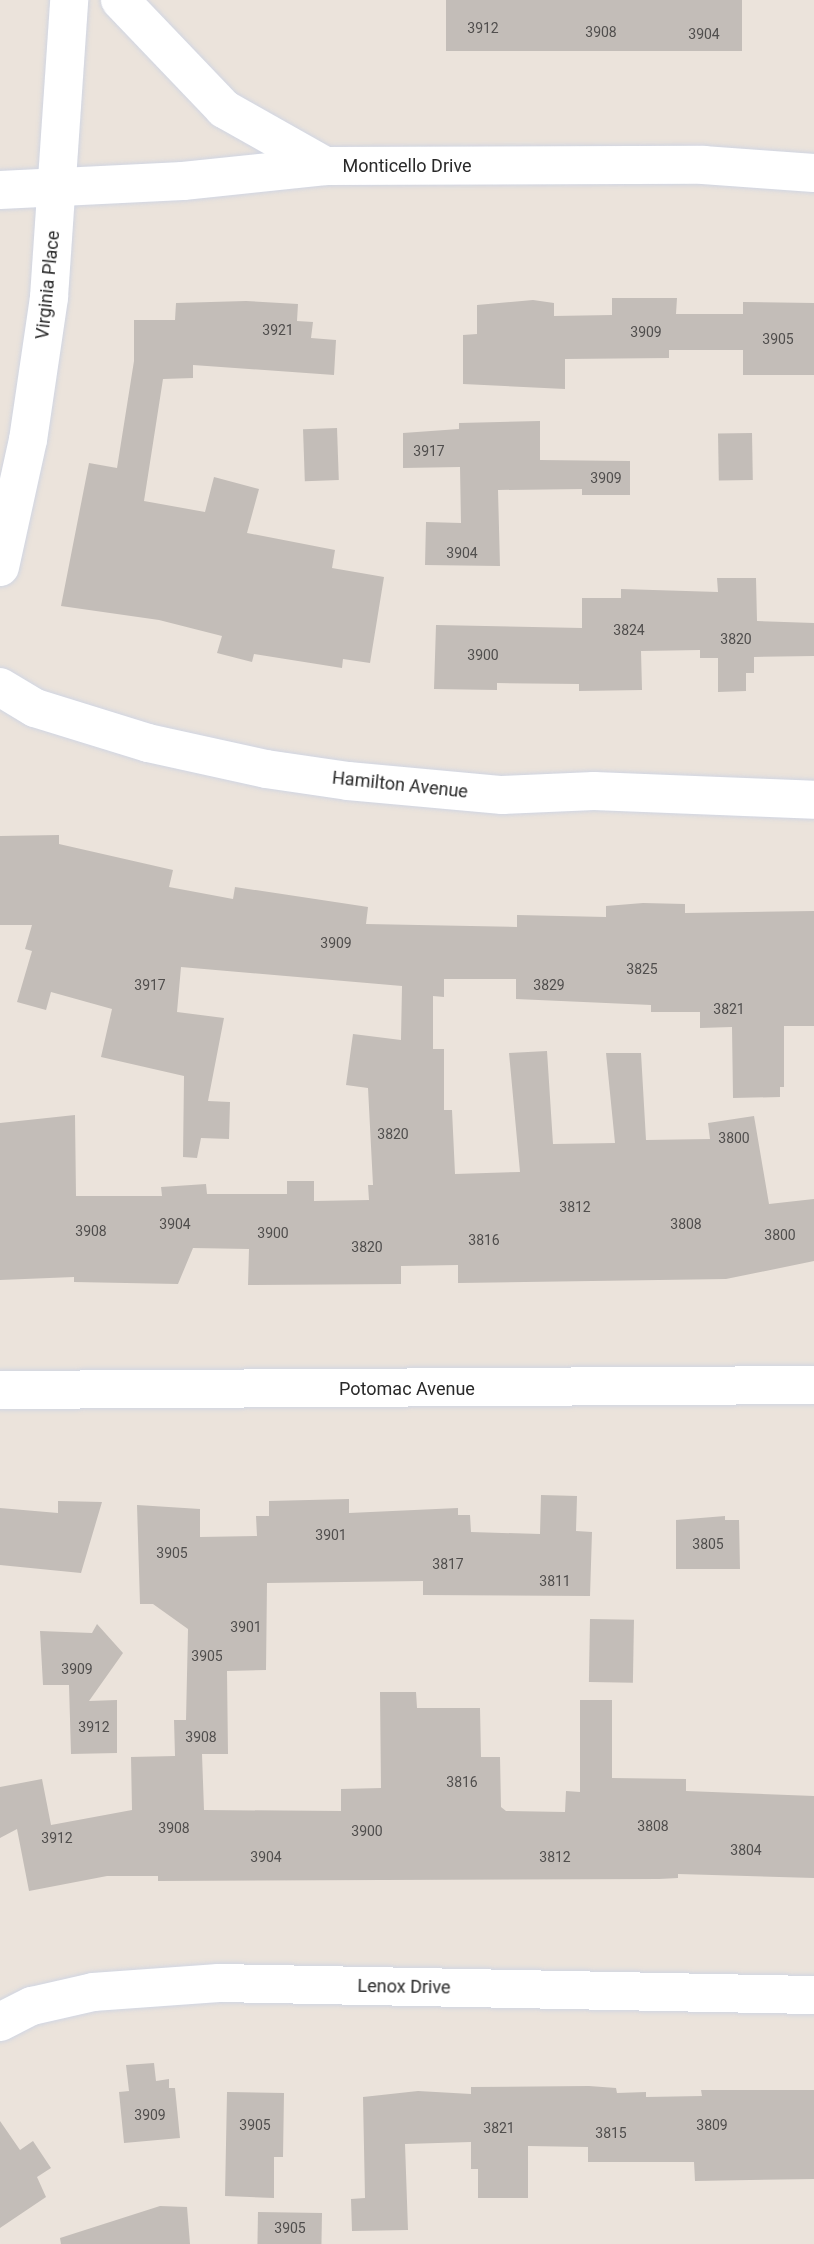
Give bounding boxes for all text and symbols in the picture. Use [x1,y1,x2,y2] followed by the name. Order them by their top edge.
[467,20,499,36] house number: 3912
[585,24,617,40] house number: 3908
[688,26,720,42] house number: 3904
[342,155,472,177] street label: Monticello Drive
[32,230,64,340] street label: Virginia Place
[262,322,294,338] house number: 3921
[630,324,662,340] house number: 3909
[762,331,794,347] house number: 3905
[413,443,445,459] house number: 3917
[590,470,622,486] house number: 3909
[446,545,478,561] house number: 3904
[613,622,645,638] house number: 3824
[720,631,752,647] house number: 3820
[467,647,499,663] house number: 3900
[331,767,469,803] street label: Hamilton Avenue
[320,935,352,951] house number: 3909
[626,961,658,977] house number: 3825
[134,977,166,993] house number: 3917
[533,977,565,993] house number: 3829
[713,1001,745,1017] house number: 3821
[377,1126,409,1142] house number: 3820
[718,1130,750,1146] house number: 3800
[559,1199,591,1215] house number: 3812
[159,1216,191,1232] house number: 3904
[670,1216,702,1232] house number: 3808
[75,1223,107,1239] house number: 3908
[257,1225,289,1241] house number: 3900
[764,1227,796,1243] house number: 3800
[468,1232,500,1248] house number: 3816
[351,1239,383,1255] house number: 3820
[339,1378,475,1400] street label: Potomac Avenue
[315,1527,347,1543] house number: 3901
[692,1536,724,1552] house number: 3805
[156,1545,188,1561] house number: 3905
[432,1556,464,1572] house number: 3817
[539,1573,571,1589] house number: 3811
[230,1619,262,1635] house number: 3901
[191,1648,223,1664] house number: 3905
[61,1661,93,1677] house number: 3909
[78,1719,110,1735] house number: 3912
[185,1729,217,1745] house number: 3908
[446,1774,478,1790] house number: 3816
[637,1818,669,1834] house number: 3808
[158,1820,190,1836] house number: 3908
[351,1823,383,1839] house number: 3900
[41,1830,73,1846] house number: 3912
[730,1842,762,1858] house number: 3804
[250,1849,282,1865] house number: 3904
[539,1849,571,1865] house number: 3812
[357,1975,451,1999] street label: Lenox Drive
[134,2107,166,2123] house number: 3909
[239,2117,271,2133] house number: 3905
[696,2117,728,2133] house number: 3809
[483,2120,515,2136] house number: 3821
[595,2125,627,2141] house number: 3815
[274,2220,306,2236] house number: 3905

